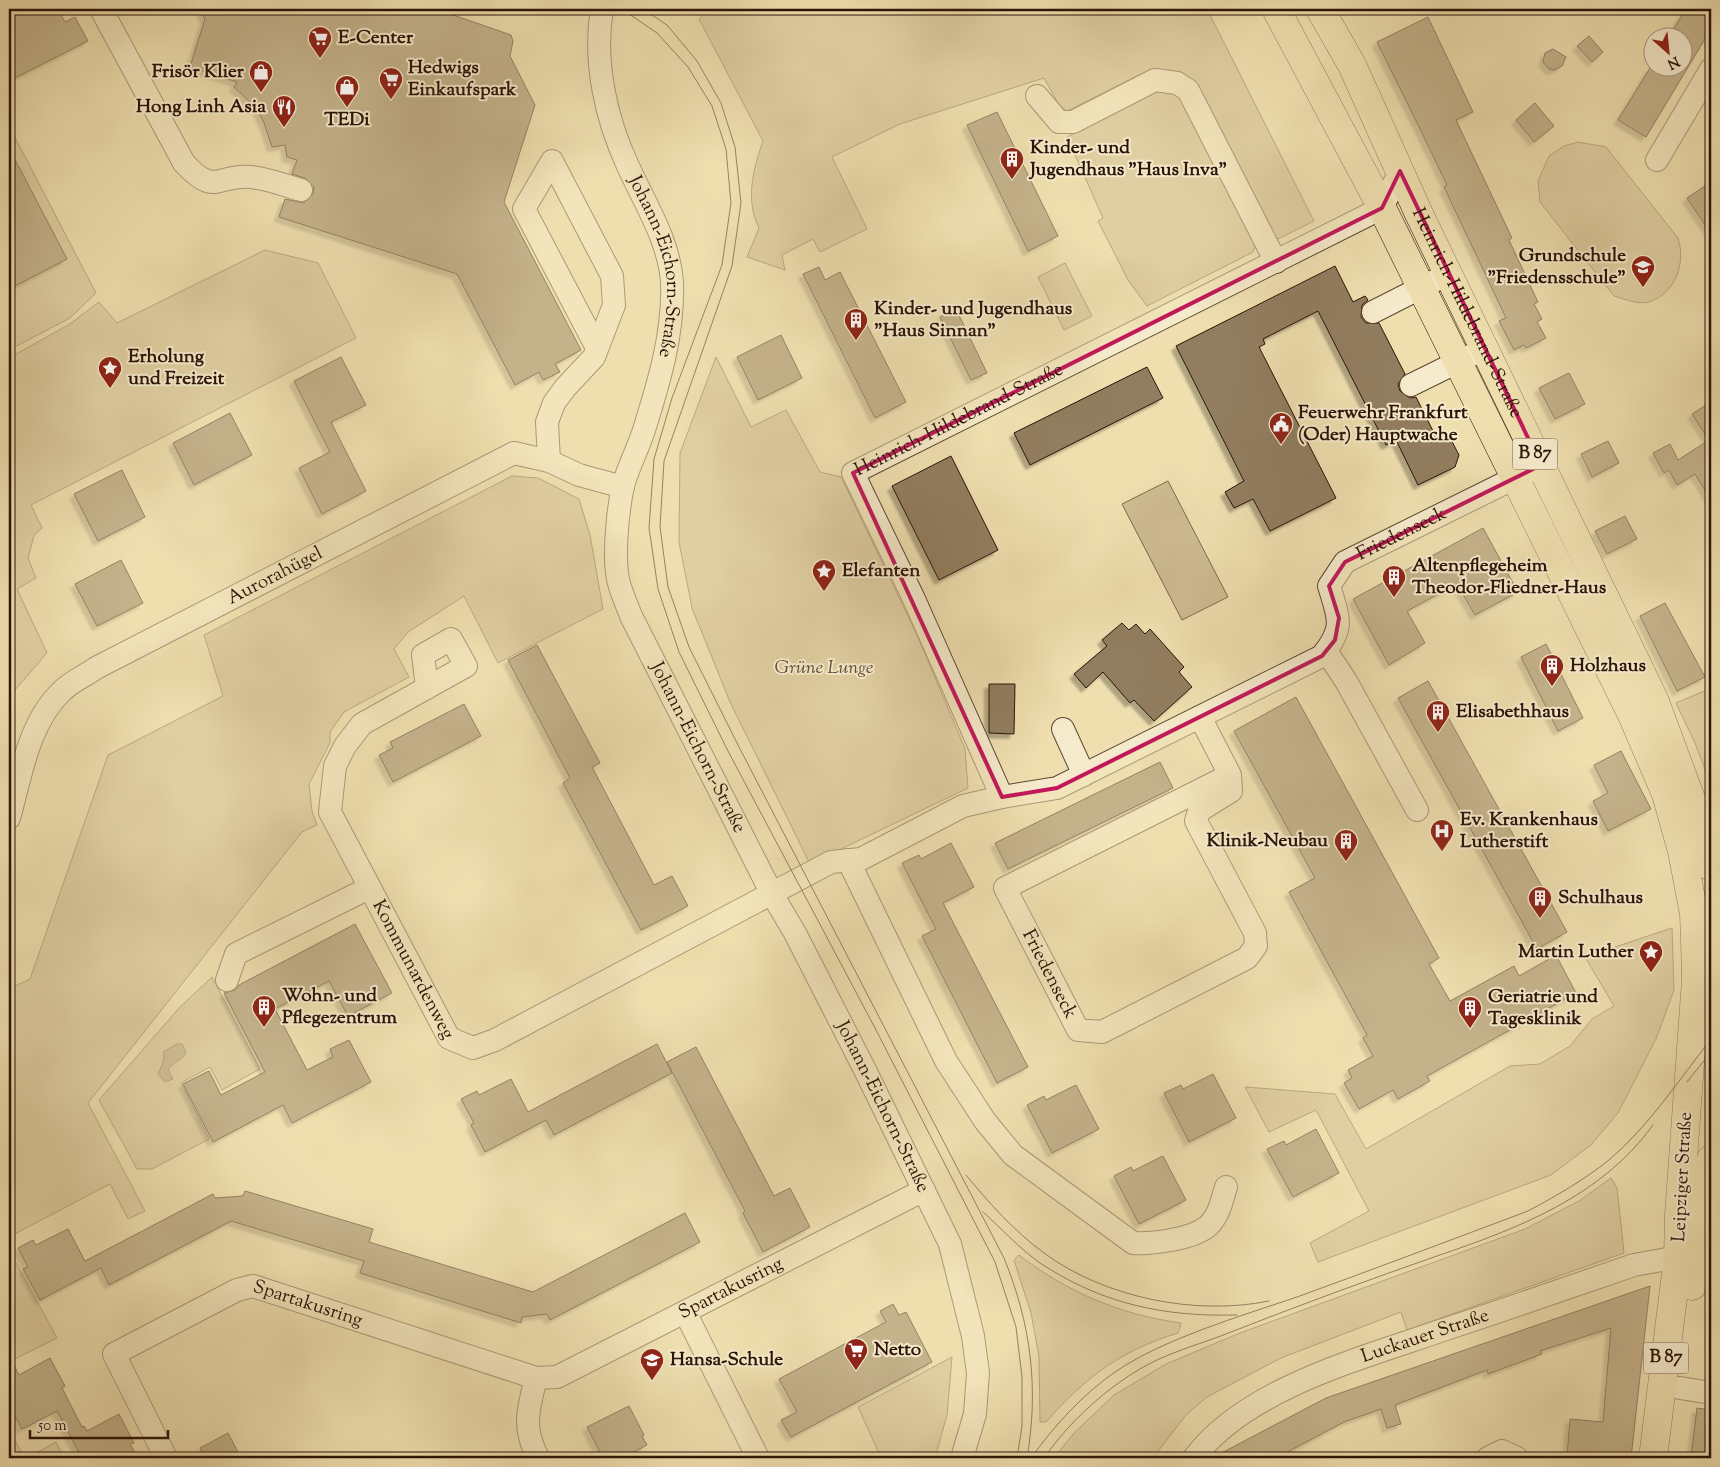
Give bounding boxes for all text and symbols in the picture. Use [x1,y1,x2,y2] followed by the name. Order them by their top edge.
[307,25,333,59] supermarket icon: E-Center
[338,25,414,52] place label: E-Center
[1642,28,1692,78] north arrow
[1663,50,1683,73] text: N
[408,55,517,104] place label: Hedwigs Einkaufspark
[152,59,245,86] place label: Frisör Klier
[248,59,274,93] shop icon: Frisör Klier
[378,66,404,100] supermarket icon: Hedwigs Einkaufspark
[334,74,360,108] shop icon: TEDi
[136,94,266,121] place label: Hong Linh Asia
[271,94,297,128] restaurant icon: Hong Linh Asia
[324,107,370,134] place label: TEDi
[1028,135,1227,184] place label: Kinder- und Jugendhaus "Haus Inva"
[999,146,1025,180] building icon: Kinder- und Jugendhaus "Haus Inva"
[621,170,686,360] street label: Johann-Eichorn-Straße
[1405,204,1529,423] street label: Heinrich-Hildebrand-Straße
[1487,243,1626,292] place label: Grundschule "Friedensschule"
[1630,254,1656,288] school or university icon: Grundschule "Friedensschule"
[874,296,1073,345] place label: Kinder- und Jugendhaus "Haus Sinnan"
[843,307,869,341] building icon: Kinder- und Jugendhaus "Haus Sinnan"
[128,344,225,393] place label: Erholung und Freizeit
[97,355,123,389] place icon: Erholung und Freizeit
[850,356,1068,484] street label: Heinrich-Hildebrand-Straße
[1298,400,1468,449] place label: Feuerwehr Frankfurt (Oder) Hauptwache
[1268,411,1294,445] public building icon: Feuerwehr Frankfurt (Oder) Hauptwache
[1512,438,1558,469] road number: B 87
[1352,500,1452,568] street label: Friedenseck
[223,540,328,612] street label: Aurorahügel
[1412,553,1607,602] place label: Altenpflegeheim Theodor-Fliedner-Haus
[811,558,837,592] place icon: Elefanten
[842,558,921,585] place label: Elefanten
[1381,564,1407,598] building icon: Altenpflegeheim Theodor-Fliedner-Haus
[1539,653,1565,687] building icon: Holzhaus
[1570,653,1646,680] place label: Holzhaus
[775,655,874,682] park label: Grüne Lunge
[643,657,752,838] street label: Johann-Eichorn-Straße
[1425,699,1451,733] building icon: Elisabethhaus
[1456,699,1570,726] place label: Elisabethhaus
[1460,807,1598,856] place label: Ev. Krankenhaus Lutherstift
[1429,818,1455,852] hospital icon: Ev. Krankenhaus Lutherstift
[1206,828,1328,855] place label: Klinik-Neubau
[1333,828,1359,862] building icon: Klinik-Neubau
[1527,885,1553,919] building icon: Schulhaus
[1558,885,1644,912] place label: Schulhaus
[365,895,461,1044] street label: Kommunardenweg
[1015,925,1084,1024] street label: Friedenseck
[1518,939,1635,966] place label: Martin Luther
[1638,939,1664,973] place icon: Martin Luther
[282,983,397,1032] place label: Wohn- und Pflegezentrum
[1488,984,1598,1033] place label: Geriatrie und Tagesklinik
[251,994,277,1028] building icon: Wohn- und Pflegezentrum
[1457,995,1483,1029] building icon: Geriatrie und Tagesklinik
[828,1015,936,1197] street label: Johann-Eichorn-Straße
[1666,1111,1700,1243] street label: Leipziger Straße
[674,1251,788,1326] street label: Spartakusring
[249,1273,366,1334] street label: Spartakusring
[1357,1302,1493,1370] street label: Luckauer Straße
[843,1337,869,1371] supermarket icon: Netto
[874,1337,922,1364] place label: Netto
[1644,1342,1688,1374] road number: B 87
[639,1347,665,1381] school or university icon: Hansa-Schule
[670,1347,783,1374] place label: Hansa-Schule
[30,1407,168,1439] scale bar
[37,1416,67,1437] text: 50 m

